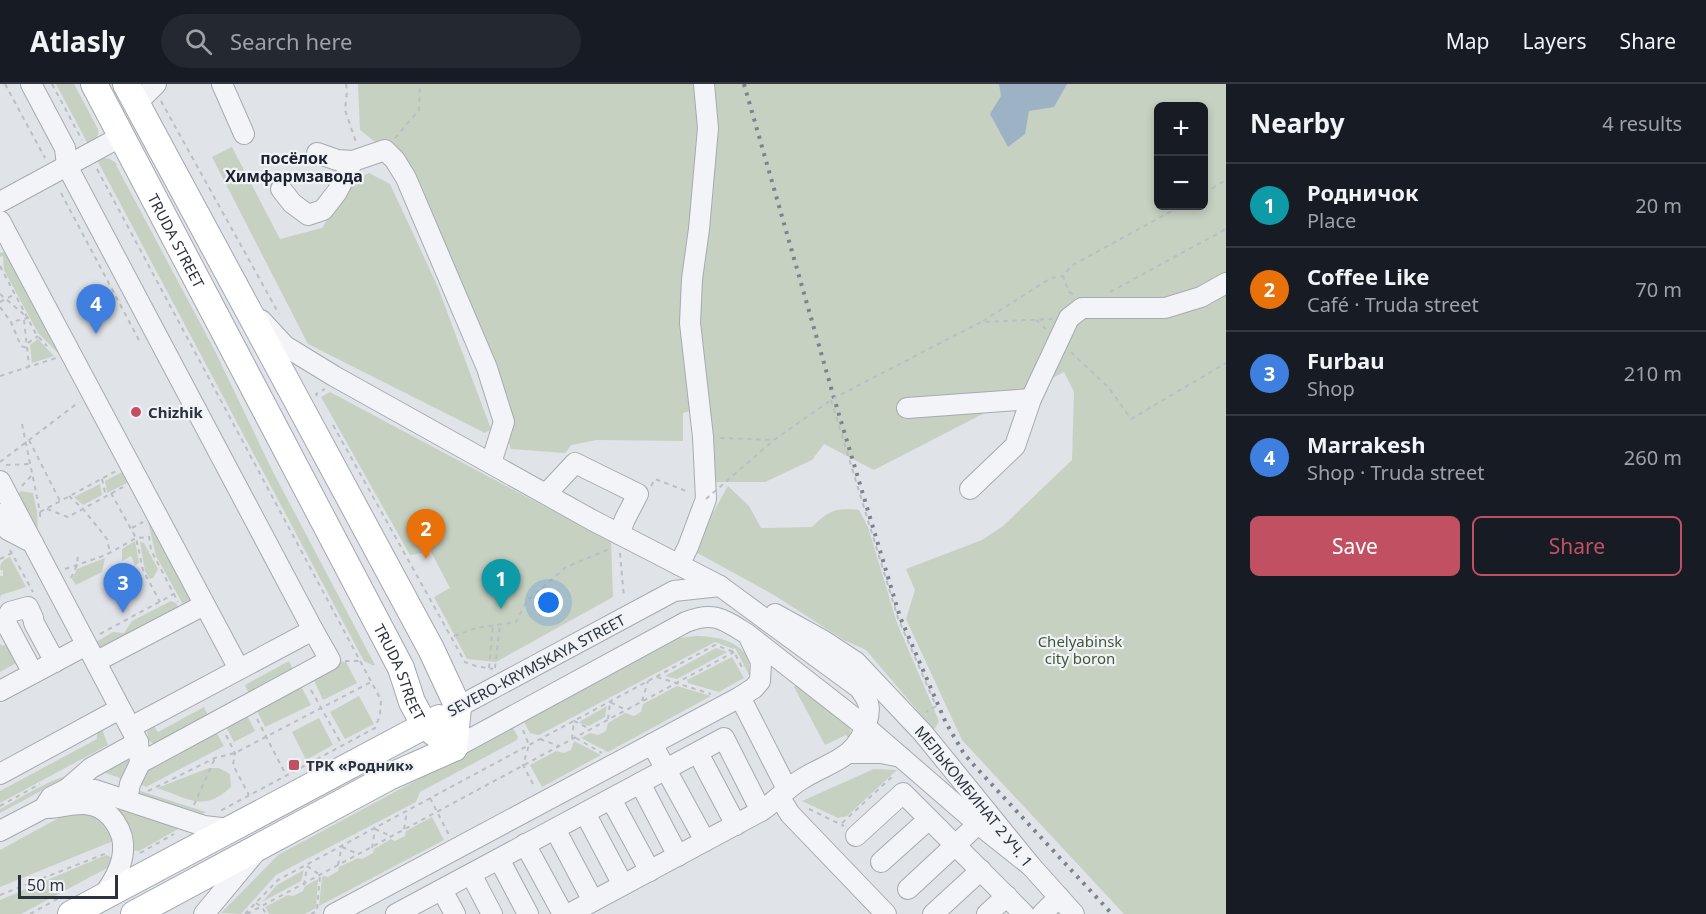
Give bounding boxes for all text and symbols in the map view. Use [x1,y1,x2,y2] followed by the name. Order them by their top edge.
[161,14,581,68] search box
[30,22,125,60] text: Atlasly
[182,25,215,58] icon: search
[230,26,352,56] text: Search here
[1446,27,1490,55] text: Map
[1523,27,1587,55] text: Layers
[1620,27,1676,55] text: Share
[1154,102,1208,210] map controls
[1154,102,1208,156] button: +
[1250,105,1345,141] text: Nearby
[1602,110,1682,137] text: 4 results
[225,147,363,187] district label: посёлок Химфармзавода
[1154,156,1208,210] button: −
[1307,177,1418,207] text: Родничок
[143,190,210,292] street label: TRUDA STREET
[1264,192,1275,219] text: 1
[1635,192,1682,219] text: 20 m
[1307,207,1356,234] text: Place
[1307,261,1430,291] text: Coffee Like
[1264,276,1275,303] text: 2
[1635,276,1682,303] text: 70 m
[76,284,116,334] pin: 4
[1307,291,1479,318] text: Café · Truda street
[1307,345,1385,375] text: Furbau
[1264,360,1275,387] text: 3
[1624,360,1682,387] text: 210 m
[1307,375,1355,402] text: Shop
[148,402,203,422] place label: Chizhik
[129,405,143,419] marker: Chizhik
[1307,429,1425,459] text: Marrakesh
[1264,444,1275,471] text: 4
[1624,444,1682,471] text: 260 m
[1307,459,1484,486] text: Shop · Truda street
[406,510,446,559] pin: 2
[1250,516,1460,576] button: Save
[1472,516,1682,576] button: Share
[482,560,520,609] pin: 1
[104,564,142,613] pin: 3
[534,588,563,617] your location
[444,609,629,720] street label: SEVERO-KRYMSKAYA STREET
[370,620,430,724] street label: TRUDA STREET
[1038,631,1122,668] park label: Chelyabinsk city boron
[911,721,1038,871] street label: МЕЛЬКОМБИНАТ 2 УЧ. 1
[306,755,414,775] place label: ТРК «Родник»
[287,758,301,772] marker: ТРК «Родник»
[18,872,118,900] scale bar
[27,874,64,896] text: 50 m

